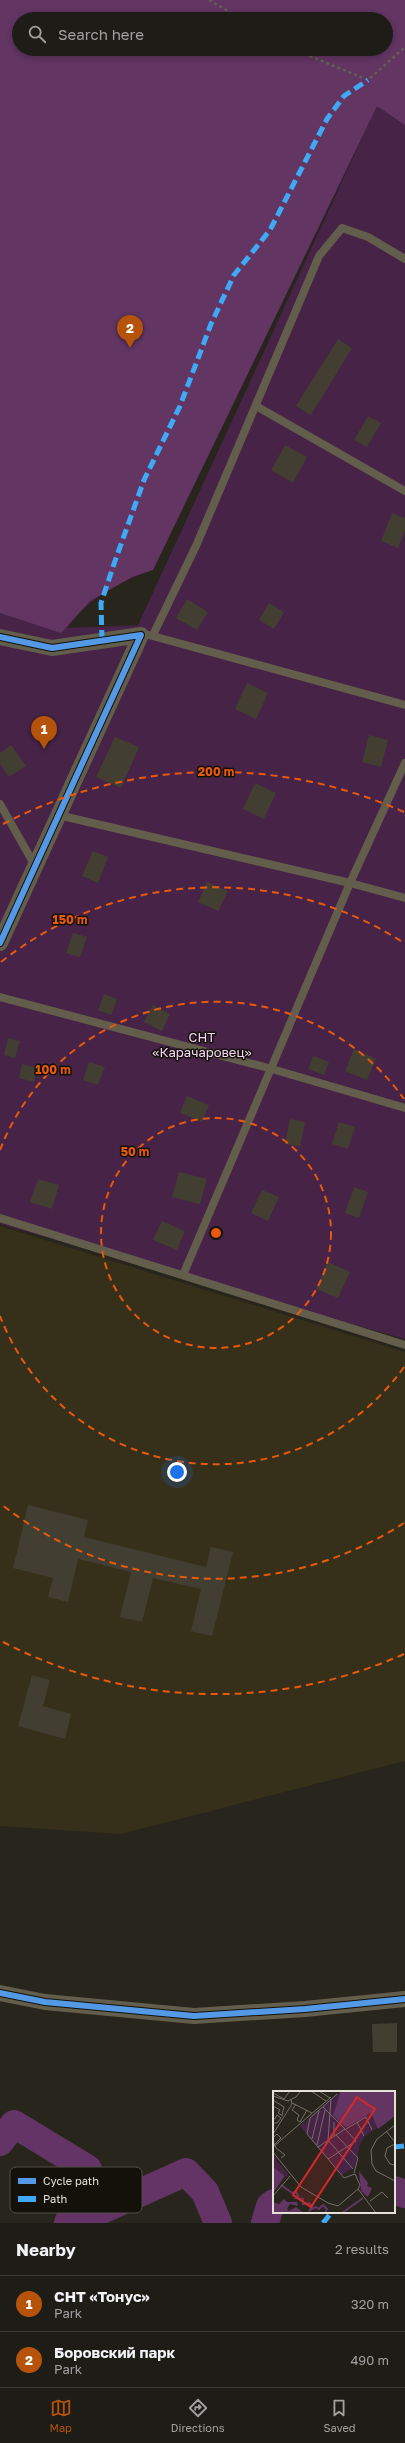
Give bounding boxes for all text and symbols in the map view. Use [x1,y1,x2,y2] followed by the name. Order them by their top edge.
[12,12,393,56] search box
[26,23,48,45] icon: search
[58,25,144,43] text: Search here
[117,315,143,348] pin: 2
[31,716,57,749] pin: 1
[198,764,234,779] text: 200 m
[53,912,87,927] text: 150 m
[152,1029,252,1060] park label: СНТ «Карачаровец»
[35,1062,71,1077] text: 100 m
[121,1144,149,1159] text: 50 m
[209,1226,223,1240] centre of rings
[167,1462,187,1482] your location
[273,2091,395,2213] inset map
[10,2167,142,2213] legend
[43,2174,99,2187] text: Cycle path
[43,2192,67,2205] text: Path
[16,2239,76,2260] text: Nearby
[335,2241,389,2257] text: 2 results
[54,2287,150,2305] text: СНТ «Тонус»
[26,2296,32,2312] text: 1
[351,2296,389,2312] text: 320 m
[54,2305,82,2321] text: Park
[54,2343,175,2361] text: Боровский парк
[25,2352,33,2368] text: 2
[350,2352,389,2368] text: 490 m
[54,2361,82,2377] text: Park
[49,2397,72,2434] tab: Map
[171,2397,225,2434] tab: Directions
[323,2397,356,2434] tab: Saved

